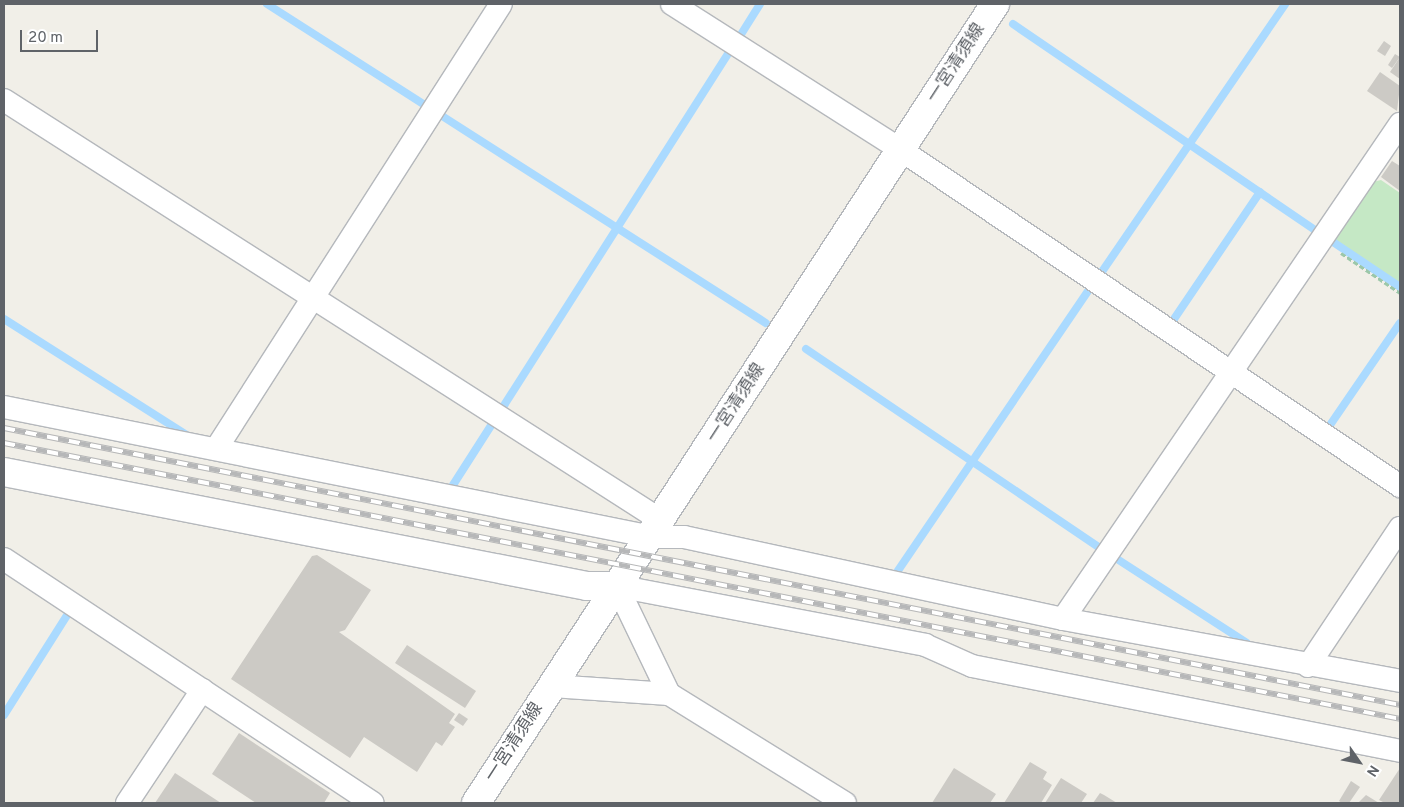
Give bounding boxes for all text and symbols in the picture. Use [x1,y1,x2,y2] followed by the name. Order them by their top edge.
[22,20,100,52] scale bar
[923,20,991,108] street label: 一宮清須線
[28,29,63,48] text: 20 m
[703,360,771,448] street label: 一宮清須線
[481,699,549,787] street label: 一宮清須線
[1334,737,1384,787] north arrow
[1362,762,1382,779] text: N

